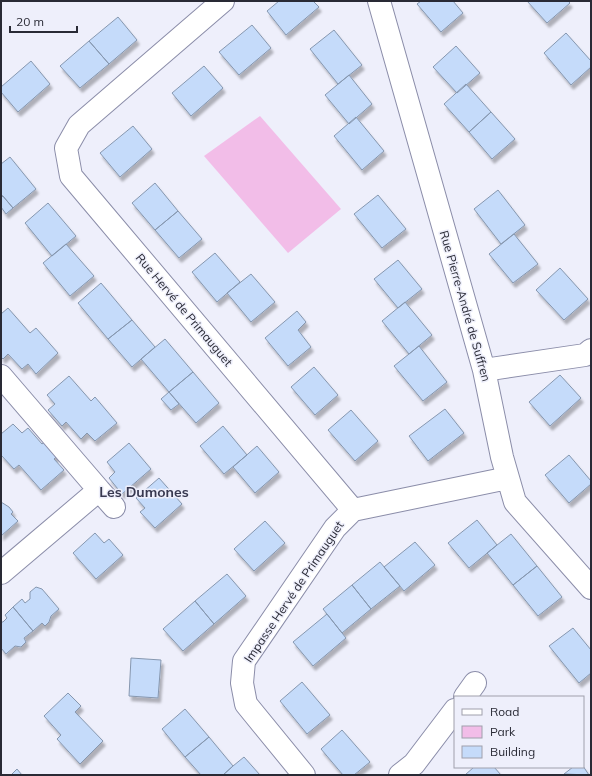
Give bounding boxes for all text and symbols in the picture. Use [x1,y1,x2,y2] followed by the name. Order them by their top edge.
[10,8,77,34] scale bar
[16,14,44,29] text: 20 m
[437,229,494,383] street label: Rue Pierre-André de Suffren
[133,250,236,369] street label: Rue Hervé de Primauguet
[99,483,189,501] district label: Les Dumones
[241,518,347,665] street label: Impasse Hervé de Primauguet
[454,696,584,768] legend
[490,704,519,719] text: Road
[490,724,516,739] text: Park
[490,744,535,759] text: Building

